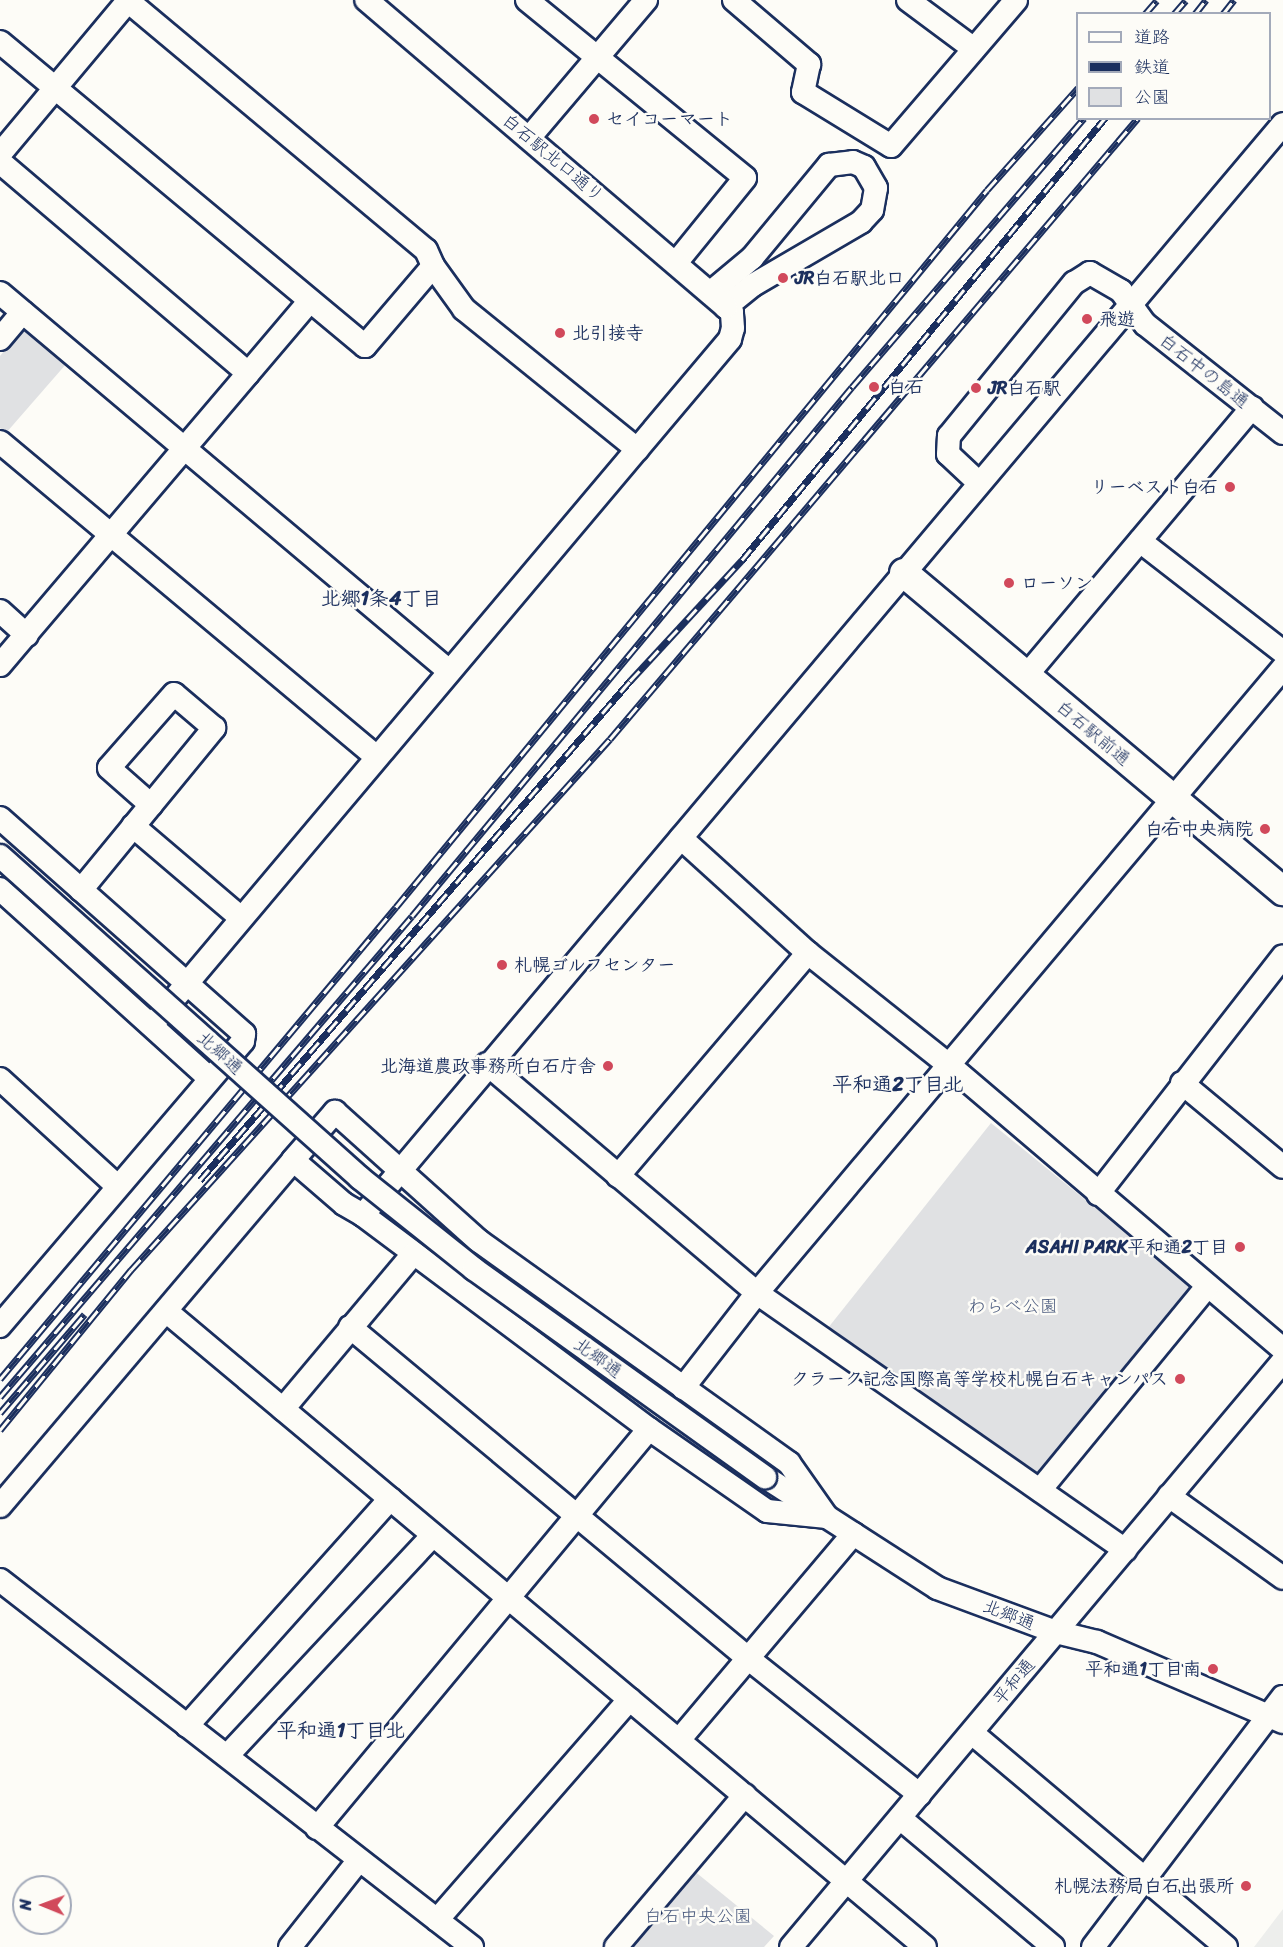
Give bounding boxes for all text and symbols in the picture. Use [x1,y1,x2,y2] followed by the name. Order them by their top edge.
[1076,12,1271,120] legend
[1134,21,1170,53] text: 道路
[1134,51,1170,83] text: 鉄道
[1134,81,1170,113] text: 公園
[606,108,732,130] place label: セイコーマート
[498,109,608,207] street label: 白石駅北口通り
[587,112,601,126] marker: セイコーマート
[795,267,904,289] place label: JR白石駅北口
[776,271,790,285] marker: JR白石駅北口
[1099,308,1135,330] place label: 飛遊
[1080,312,1094,326] marker: 飛遊
[572,322,644,344] place label: 北引接寺
[553,326,567,340] marker: 北引接寺
[1155,329,1253,413] street label: 白石中の島通
[888,376,924,398] place label: 白石
[988,377,1061,399] place label: JR白石駅
[865,378,883,396] marker: 白石
[969,381,983,395] marker: JR白石駅
[1092,476,1218,498] place label: リーベスト白石
[1223,480,1237,494] marker: リーベスト白石
[1021,572,1093,594] place label: ローソン
[1002,576,1016,590] marker: ローソン
[320,586,442,610] district label: 北郷1条4丁目
[1052,696,1134,770] street label: 白石駅前通
[1145,818,1253,840] place label: 白石中央病院
[1258,822,1272,836] marker: 白石中央病院
[514,954,676,976] place label: 札幌ゴルフセンター
[495,958,509,972] marker: 札幌ゴルフセンター
[193,1027,247,1079] street label: 北郷通
[380,1055,596,1077] place label: 北海道農政事務所白石庁舎
[601,1059,615,1073] marker: 北海道農政事務所白石庁舎
[832,1072,964,1096] district label: 平和通2丁目北
[1027,1236,1228,1258] place label: ASAHI PARK平和通2丁目
[1233,1240,1247,1254] marker: ASAHI PARK平和通2丁目
[968,1295,1058,1317] park label: わらべ公園
[570,1333,626,1383] street label: 北郷通
[790,1368,1168,1390] place label: クラーク記念国際高等学校札幌白石キャンパス
[1173,1372,1187,1386] marker: クラーク記念国際高等学校札幌白石キャンパス
[980,1595,1038,1635] street label: 北郷通
[988,1654,1040,1710] street label: 平和通
[1085,1658,1201,1680] place label: 平和通1丁目南
[1206,1662,1220,1676] marker: 平和通1丁目南
[277,1718,405,1742] district label: 平和通1丁目北
[12,1875,72,1935] north arrow
[1054,1875,1234,1897] place label: 札幌法務局白石出張所
[1239,1879,1253,1893] marker: 札幌法務局白石出張所
[11,1899,40,1911] text: N
[644,1905,752,1927] park label: 白石中央公園

